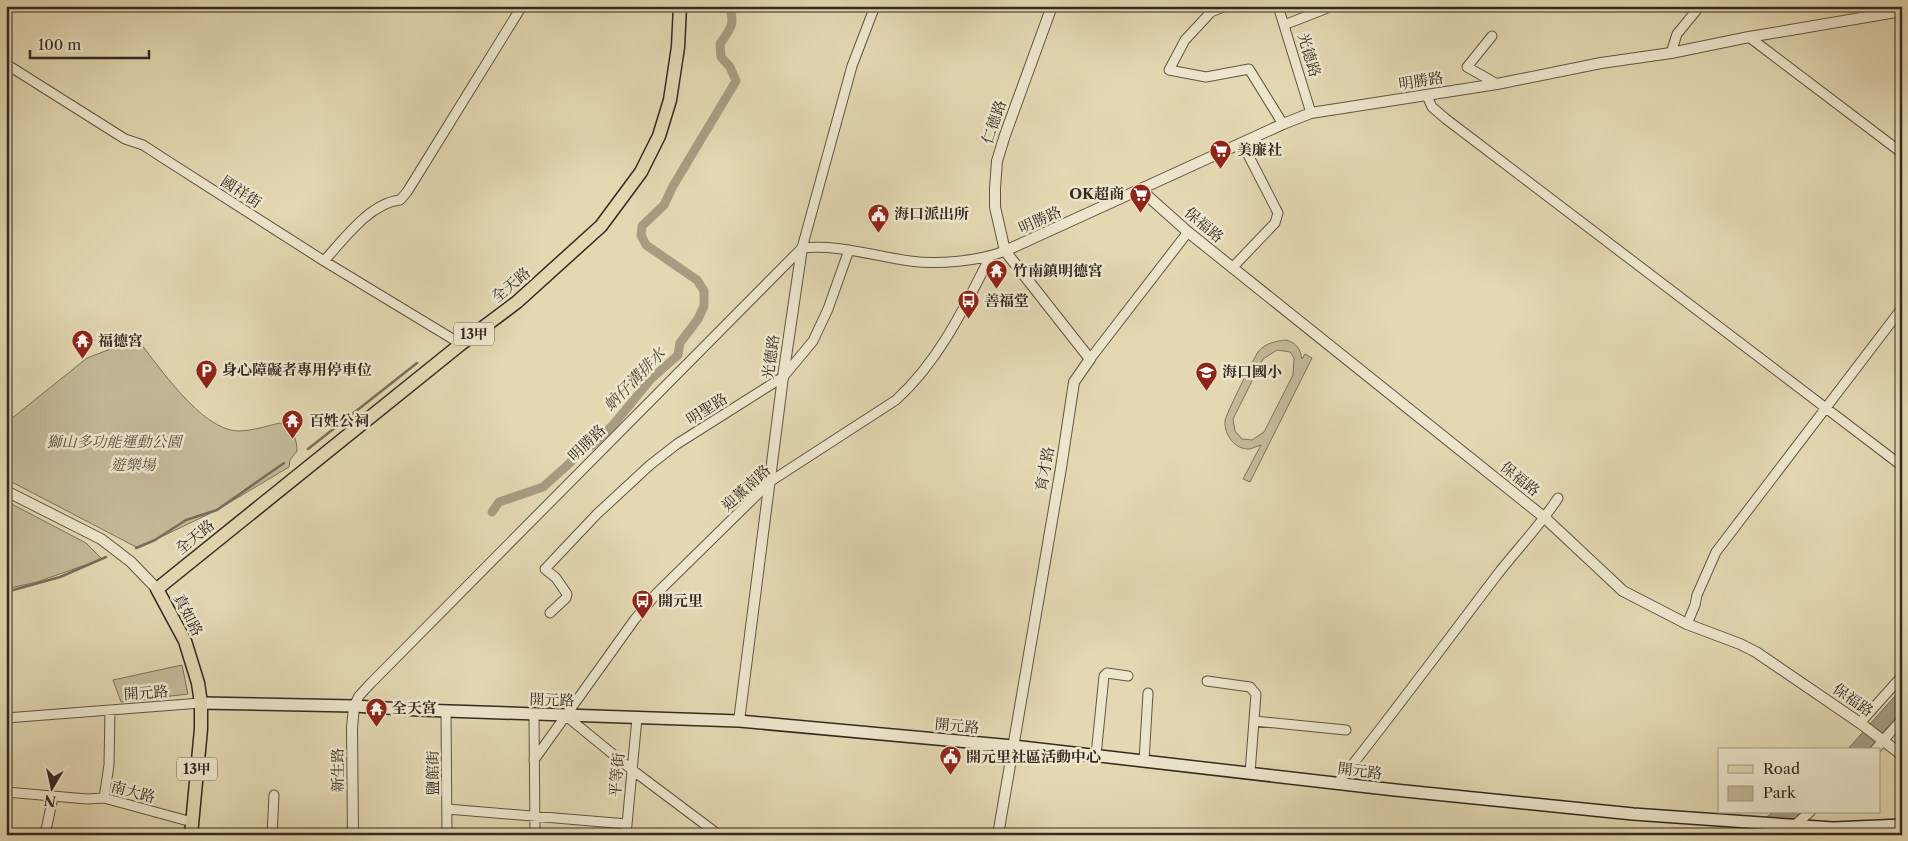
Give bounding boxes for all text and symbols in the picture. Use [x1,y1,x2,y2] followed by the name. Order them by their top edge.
[30,28,149,60] scale bar
[1294,31,1325,79] street label: 光德路
[38,35,81,54] text: 100 m
[1397,68,1445,93] street label: 明勝路
[977,97,1010,146] street label: 仁德路
[1209,138,1233,169] supermarket icon: 美廉社
[1237,140,1282,159] place label: 美廉社
[217,171,265,212] street label: 國祥街
[1128,182,1152,213] supermarket icon: OK超商
[1069,184,1124,203] place label: OK超商
[866,202,890,233] public building icon: 海口派出所
[1015,202,1064,237] street label: 明勝路
[1181,203,1228,246] street label: 保福路
[894,204,969,223] place label: 海口派出所
[985,259,1009,290] temple icon: 竹南鎮明德宮
[1013,261,1103,280] place label: 竹南鎮明德宮
[487,263,534,306] street label: 全天路
[956,289,980,320] bus stop icon: 善福堂
[984,291,1029,310] place label: 善福堂
[454,322,494,346] road number: 13甲
[70,329,94,360] temple icon: 福德宮
[98,331,143,350] place label: 福德宮
[758,333,783,381] street label: 光德路
[599,342,670,415] water label: 蚋仔溝排水
[194,358,218,389] parking icon: 身心障礙者專用停車位
[222,360,372,379] place label: 身心障礙者專用停車位
[1194,360,1218,391] school or university icon: 海口國小
[1222,362,1282,381] place label: 海口國小
[683,389,731,429] street label: 明聖路
[281,409,305,440] temple icon: 百姓公祠
[309,411,369,430] place label: 百姓公祠
[564,420,609,465] street label: 明勝路
[46,432,183,451] park label: 獅山多功能運動公園
[1031,445,1058,493] street label: 育才路
[110,455,157,474] park label: 遊樂場
[1497,457,1544,500] street label: 保福路
[717,460,774,515] street label: 迎薰南路
[171,515,218,558] street label: 全天路
[630,589,654,620] bus stop icon: 開元里
[170,590,207,639] street label: 真如路
[658,591,703,610] place label: 開元里
[1829,679,1877,720] street label: 保福路
[123,681,169,704] street label: 開元路
[529,689,575,710] street label: 開元路
[364,696,388,727] temple icon: 全天宮
[392,698,437,717] place label: 全天宮
[934,714,980,737] street label: 開元路
[938,745,962,776] public building icon: 開元里社區活動中心
[328,747,347,793] street label: 新生路
[966,747,1101,766] place label: 開元里社區活動中心
[1718,748,1880,814] legend
[423,750,442,796] street label: 鹽館街
[605,752,628,798] street label: 平等街
[177,758,217,781] road number: 13甲
[1337,758,1384,783] street label: 開元路
[1763,759,1800,778] text: Road
[28,764,78,814] north arrow
[109,777,157,807] street label: 南大路
[1763,783,1797,802] text: Park
[43,791,57,811] text: N

